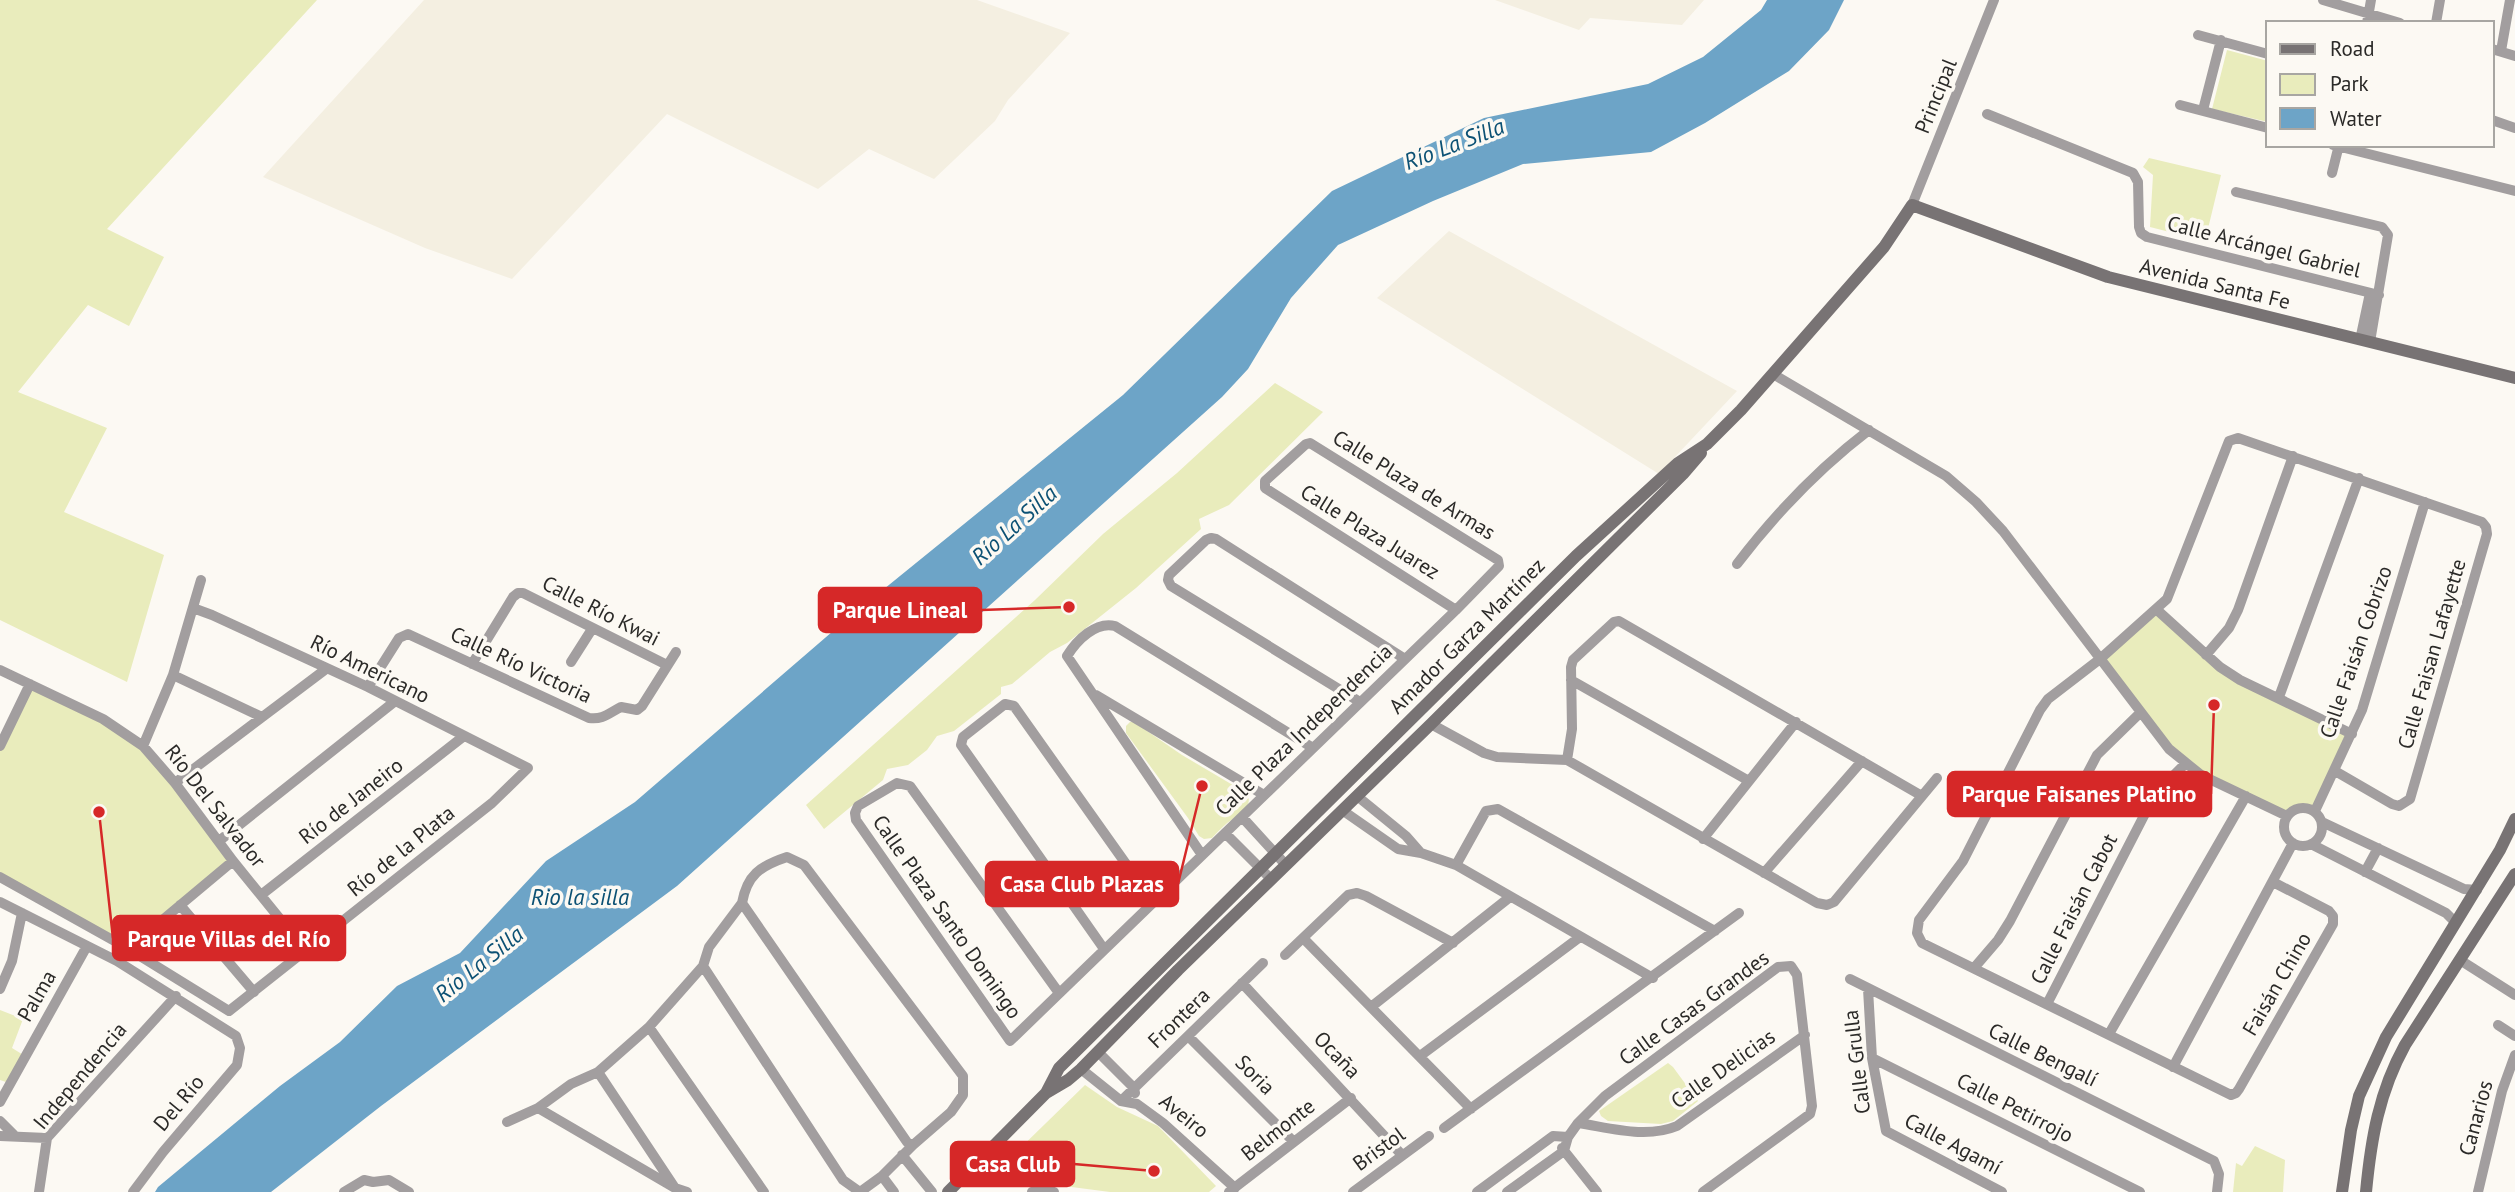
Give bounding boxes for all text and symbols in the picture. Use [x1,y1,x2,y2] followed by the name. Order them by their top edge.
[2266,21,2494,147] legend
[2330,35,2374,62] text: Road
[1908,54,1963,137] street label: Principal
[2330,70,2369,97] text: Park
[2330,105,2382,132] text: Water
[1399,111,1508,176] water label: Río La Silla
[2165,209,2364,284] street label: Calle Arcángel Gabriel
[2137,252,2293,315] street label: Avenida Santa Fe
[1328,424,1501,546] street label: Calle Plaza de Armas
[1296,478,1445,585] street label: Calle Plaza Juarez
[965,479,1063,571] water label: Río La Silla
[1383,552,1550,719] street label: Amador Garza Martínez
[2391,556,2472,752] street label: Calle Faisan Lafayette
[2313,562,2398,742] street label: Calle Faisán Cobrizo
[538,569,665,652] street label: Calle Río Kwai
[819,588,981,632] callout: Parque Lineal
[833,595,968,624] text: Parque Lineal
[446,620,596,709] street label: Calle Río Victoria
[306,628,434,709] street label: Río Americano
[1209,638,1398,821] street label: Calle Plaza Independencia
[159,739,272,873] street label: Río Del Salvador
[293,751,408,850] street label: Río de Janeiro
[1948,772,2211,816] callout: Parque Faisanes Platino
[1962,779,2196,808] text: Parque Faisanes Platino
[342,799,460,902] street label: Río de la Plata
[867,810,1028,1024] street label: Calle Plaza Santo Domingo
[2024,829,2123,989] street label: Calle Faisán Cabot
[986,862,1178,906] callout: Casa Club Plazas
[1000,869,1164,898] text: Casa Club Plazas
[531,882,629,911] water label: Rio la silla
[113,916,345,960] callout: Parque Villas del Río
[429,919,529,1008] water label: Río La Silla
[127,924,331,953] text: Parque Villas del Río
[2236,927,2317,1040] street label: Faisán Chino
[1613,944,1774,1071] street label: Calle Casas Grandes
[11,965,62,1026] street label: Palma
[1142,982,1215,1054] street label: Frontera
[1837,1009,1876,1116] street label: Calle Grulla
[27,1016,132,1135] street label: Independencia
[1984,1016,2103,1093] street label: Calle Bengalí
[1665,1023,1780,1114] street label: Calle Delicias
[1308,1025,1367,1084] street label: Ocaña
[1230,1049,1281,1100] street label: Soria
[1952,1067,2078,1149] street label: Calle Petirrojo
[147,1069,210,1136] street label: Del Río
[2453,1077,2498,1158] street label: Canarios
[1154,1087,1215,1144] street label: Aveiro
[1235,1092,1320,1167] street label: Belmonte
[1900,1107,2007,1181] street label: Calle Agamí
[1347,1121,1410,1177] street label: Bristol
[951,1142,1074,1186] callout: Casa Club
[966,1149,1060,1178] text: Casa Club

